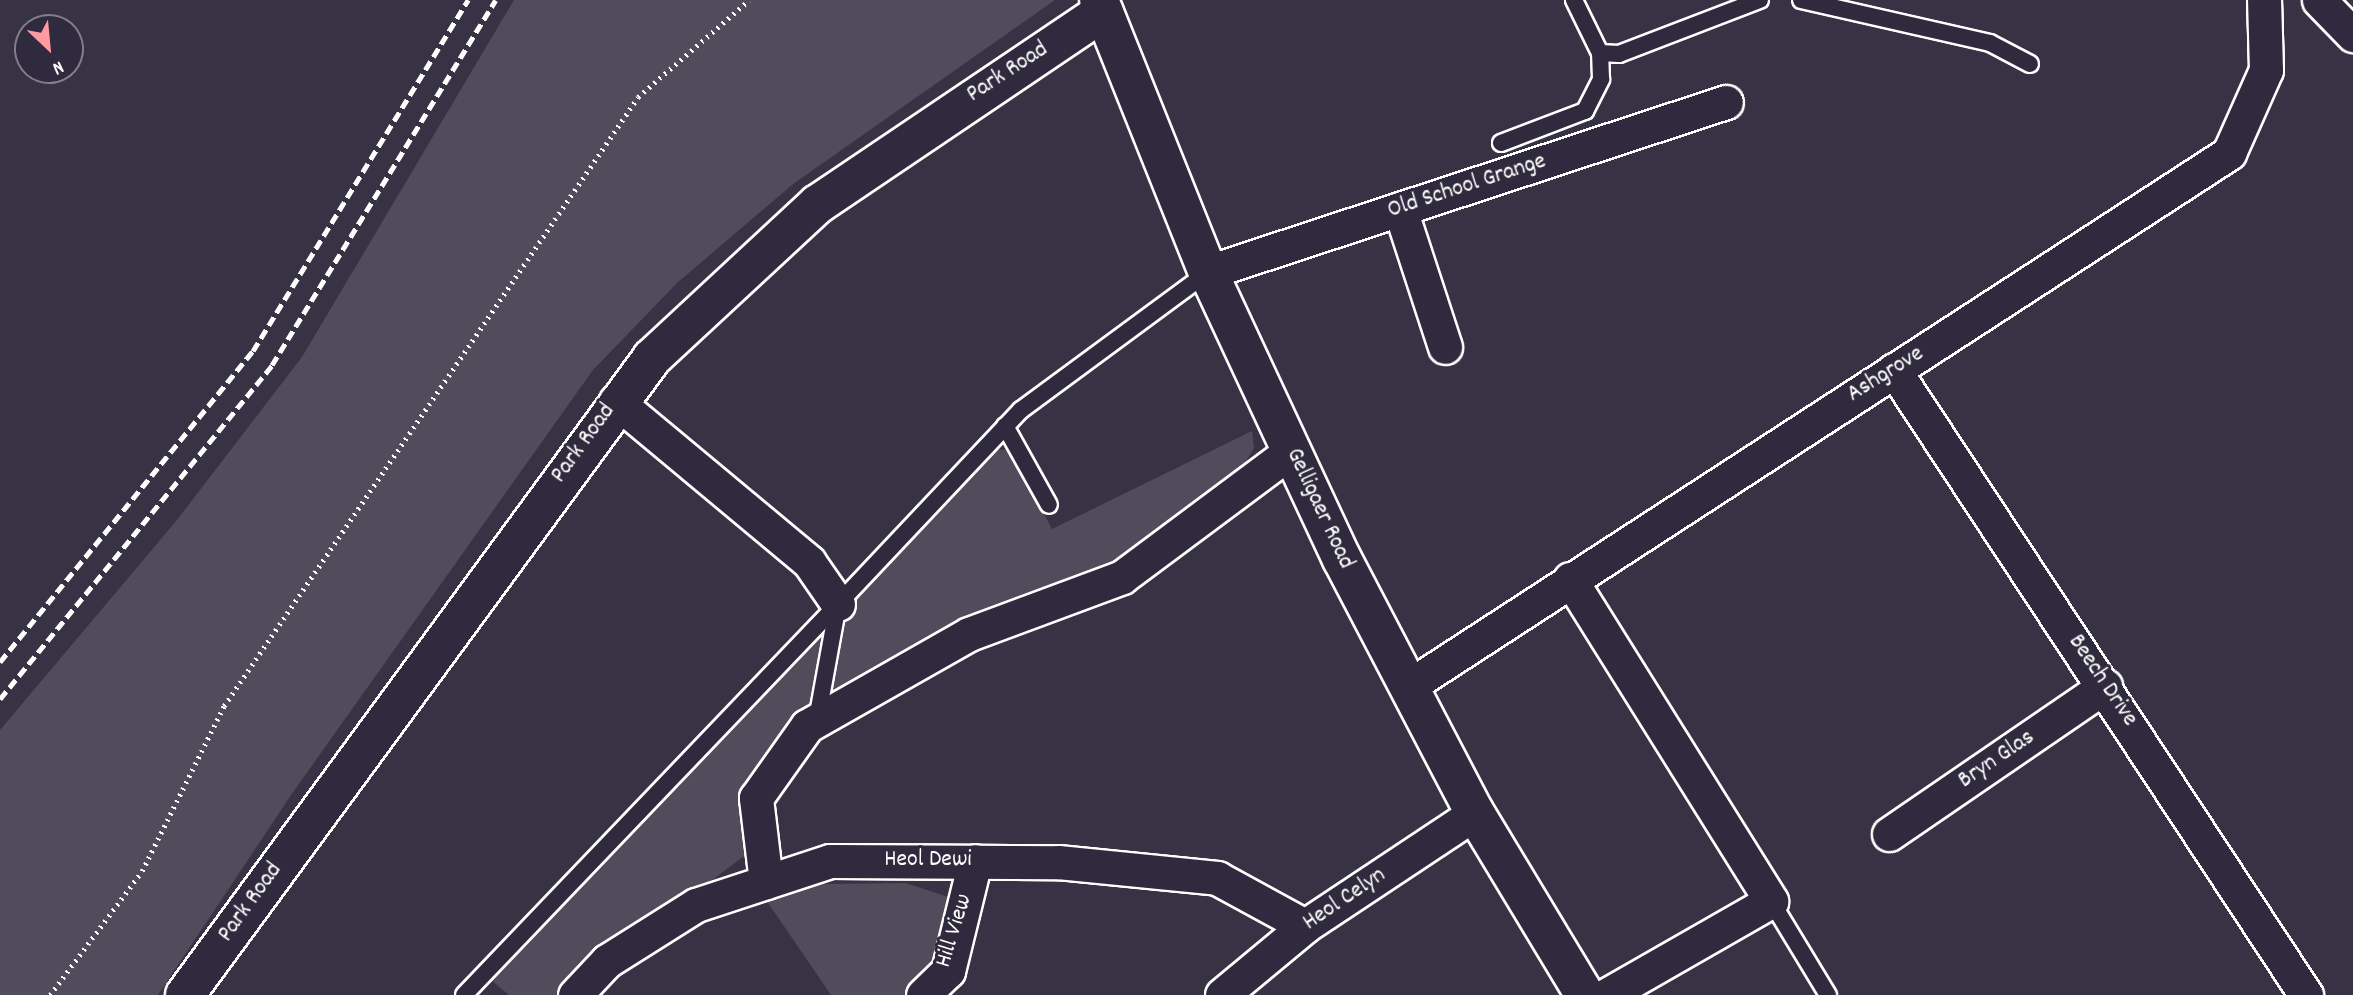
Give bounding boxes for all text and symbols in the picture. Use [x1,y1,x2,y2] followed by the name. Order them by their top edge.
[14,14,84,84] north arrow
[962,36,1054,110] street label: Park Road
[47,52,68,81] text: N
[1384,148,1550,226] street label: Old School Grange
[1842,340,1930,410] street label: Ashgrove
[546,399,622,489] street label: Park Road
[1278,444,1360,574] street label: Gelligaer Road
[2061,629,2143,733] street label: Beech Drive
[1953,724,2041,796] street label: Bryn Glas
[884,847,972,875] street label: Heol Dewi
[213,858,289,948] street label: Park Road
[1298,862,1392,938] street label: Heol Celyn
[930,891,980,971] street label: Hill View

